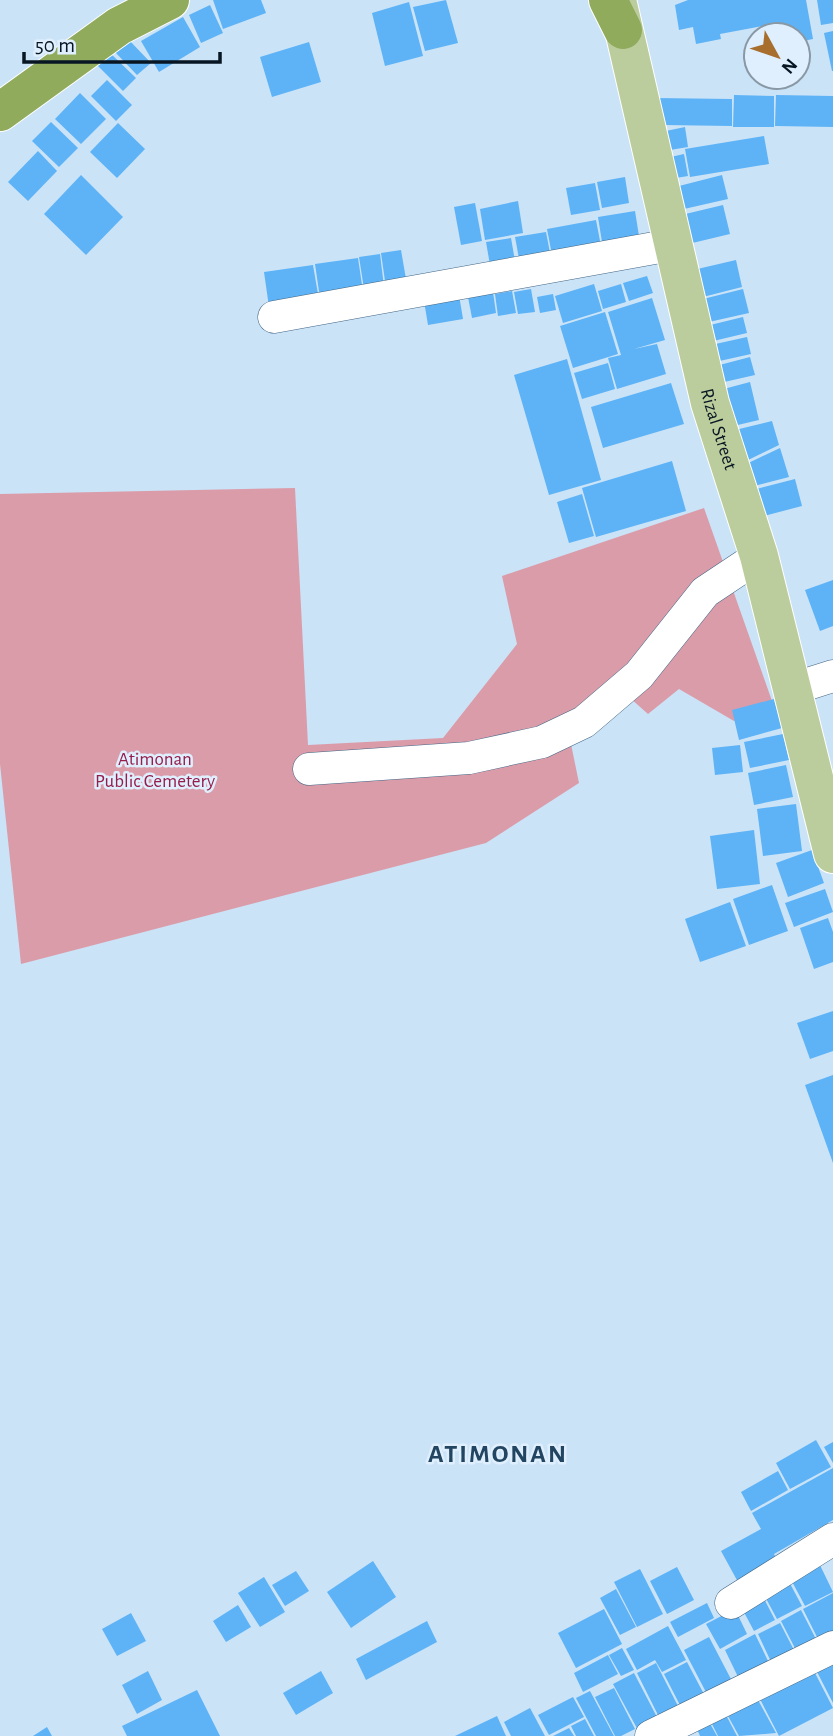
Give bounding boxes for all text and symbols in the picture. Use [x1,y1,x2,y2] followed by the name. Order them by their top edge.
[24,21,220,65] scale bar
[742,21,812,91] north arrow
[35,35,75,56] text: 50 m
[777,55,800,77] text: N
[697,386,740,472] street label: Rizal Street
[95,750,215,791] park label: Atimonan Public Cemetery
[428,1441,568,1467] district label: ATIMONAN

